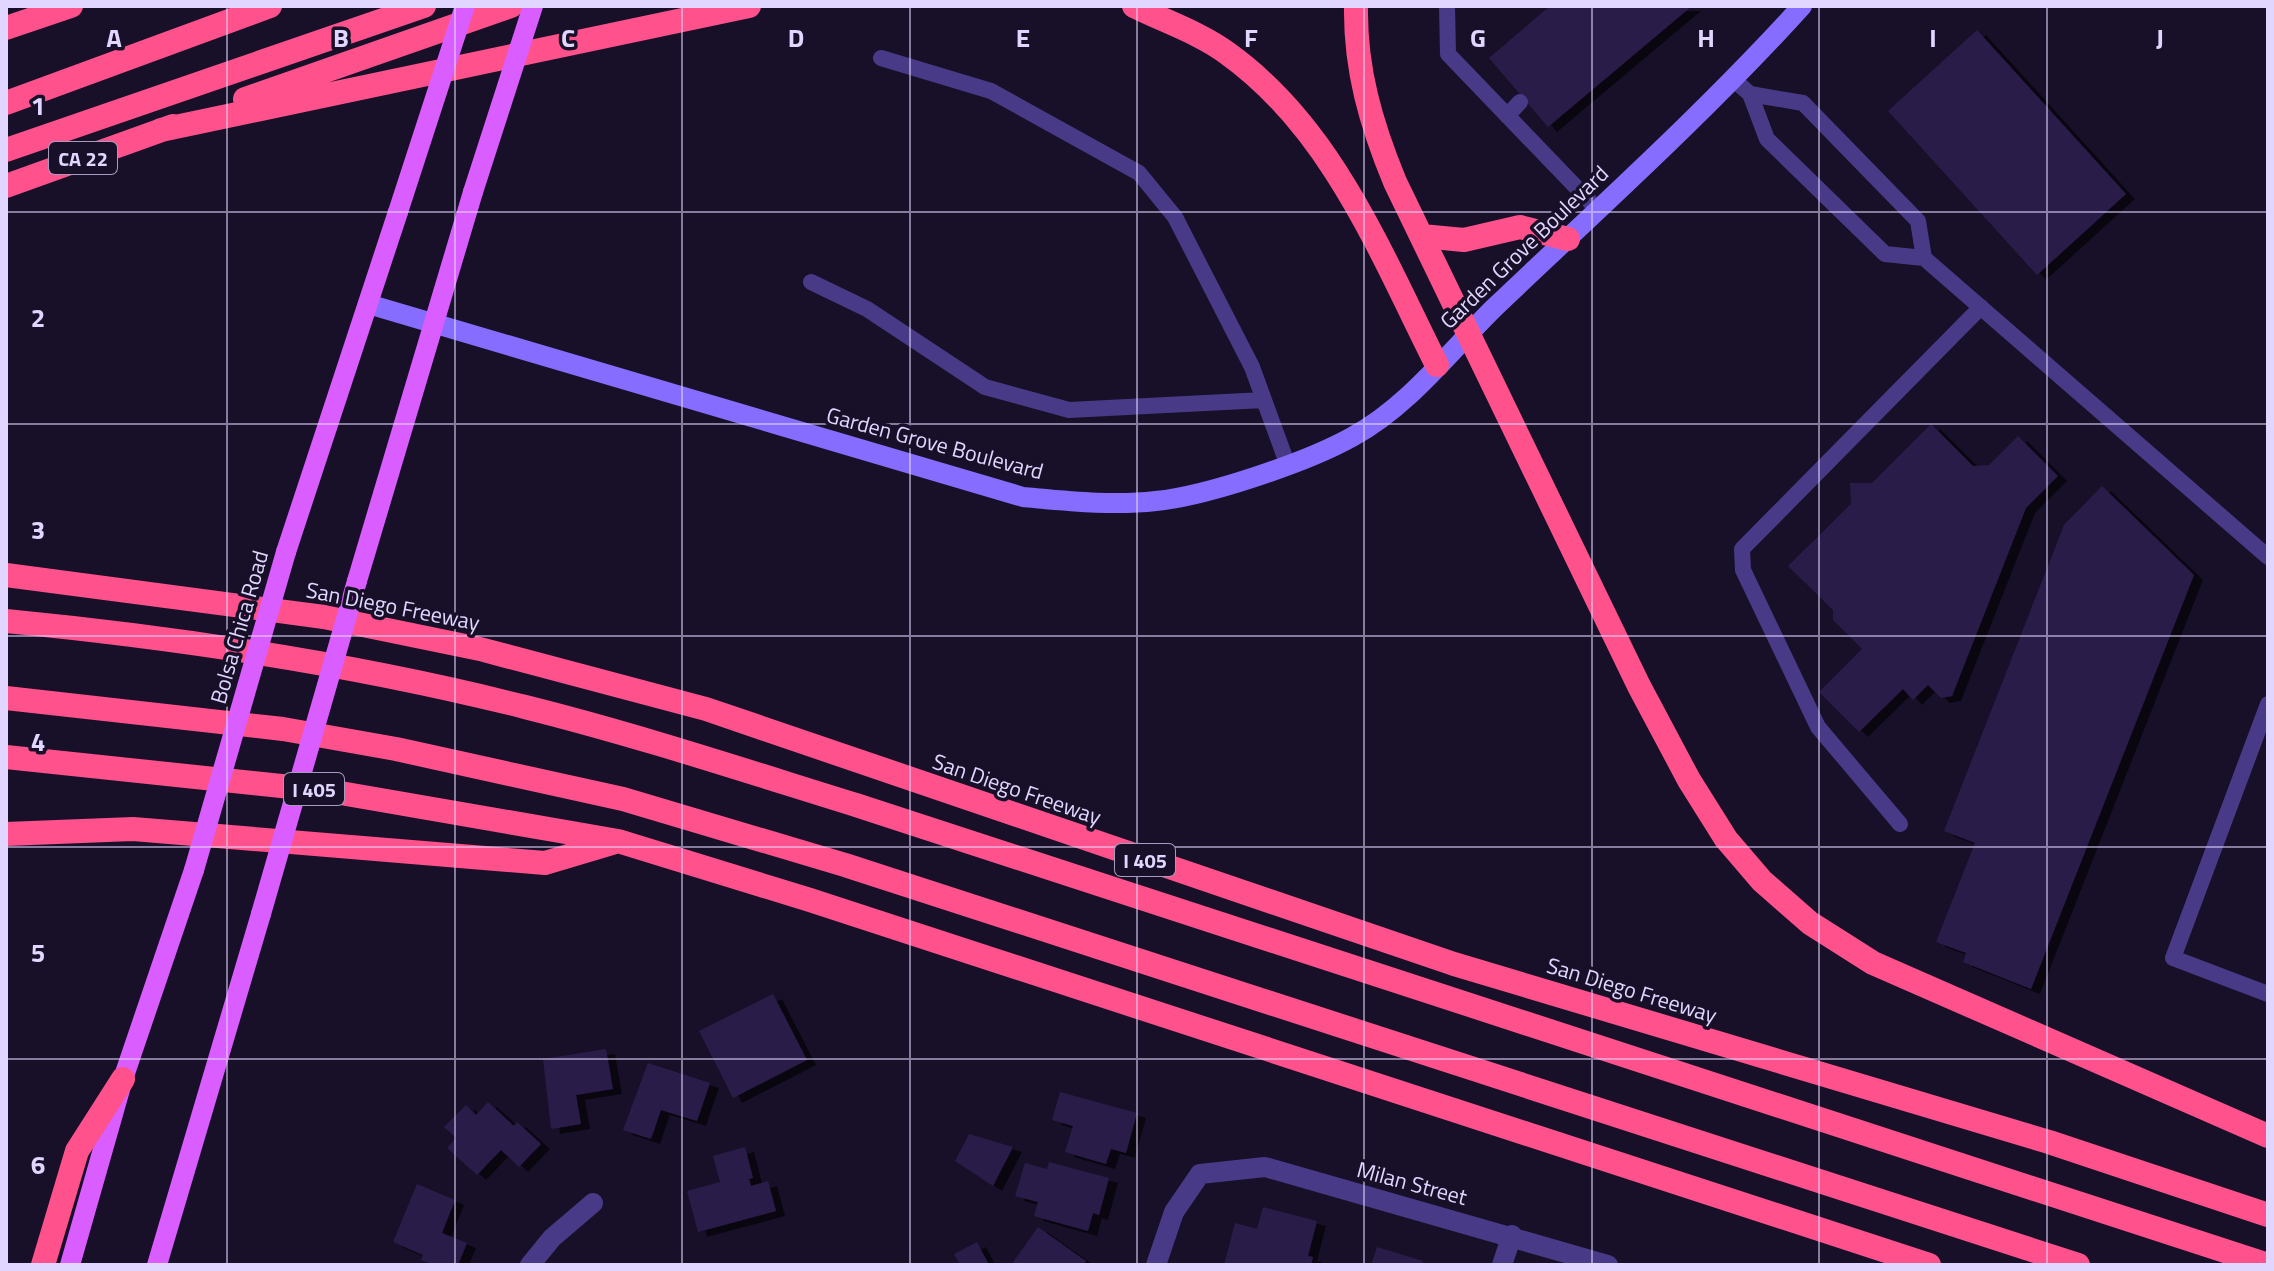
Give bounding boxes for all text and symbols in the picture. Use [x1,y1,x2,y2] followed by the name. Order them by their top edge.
[106,18,122,57] text: A
[333,18,349,57] text: B
[561,18,575,57] text: C
[788,18,804,57] text: D
[1016,18,1030,57] text: E
[1244,18,1258,57] text: F
[1470,18,1486,57] text: G
[1697,18,1715,57] text: H
[1929,18,1937,57] text: I
[2156,18,2164,57] text: J
[31,86,45,125] text: 1
[49,142,117,174] road number: CA 22
[1432,157,1616,337] street label: Garden Grove Boulevard
[31,298,45,337] text: 2
[823,398,1047,488] street label: Garden Grove Boulevard
[31,510,45,549] text: 3
[201,546,277,708] street label: Bolsa Chica Road
[303,572,483,640] street label: San Diego Freeway
[31,722,45,761] text: 4
[928,744,1106,834] street label: San Diego Freeway
[284,773,344,805] road number: I 405
[1115,844,1175,876] road number: I 405
[31,933,45,972] text: 5
[1543,948,1722,1032] street label: San Diego Freeway
[31,1145,45,1184] text: 6
[1353,1152,1471,1214] street label: Milan Street

